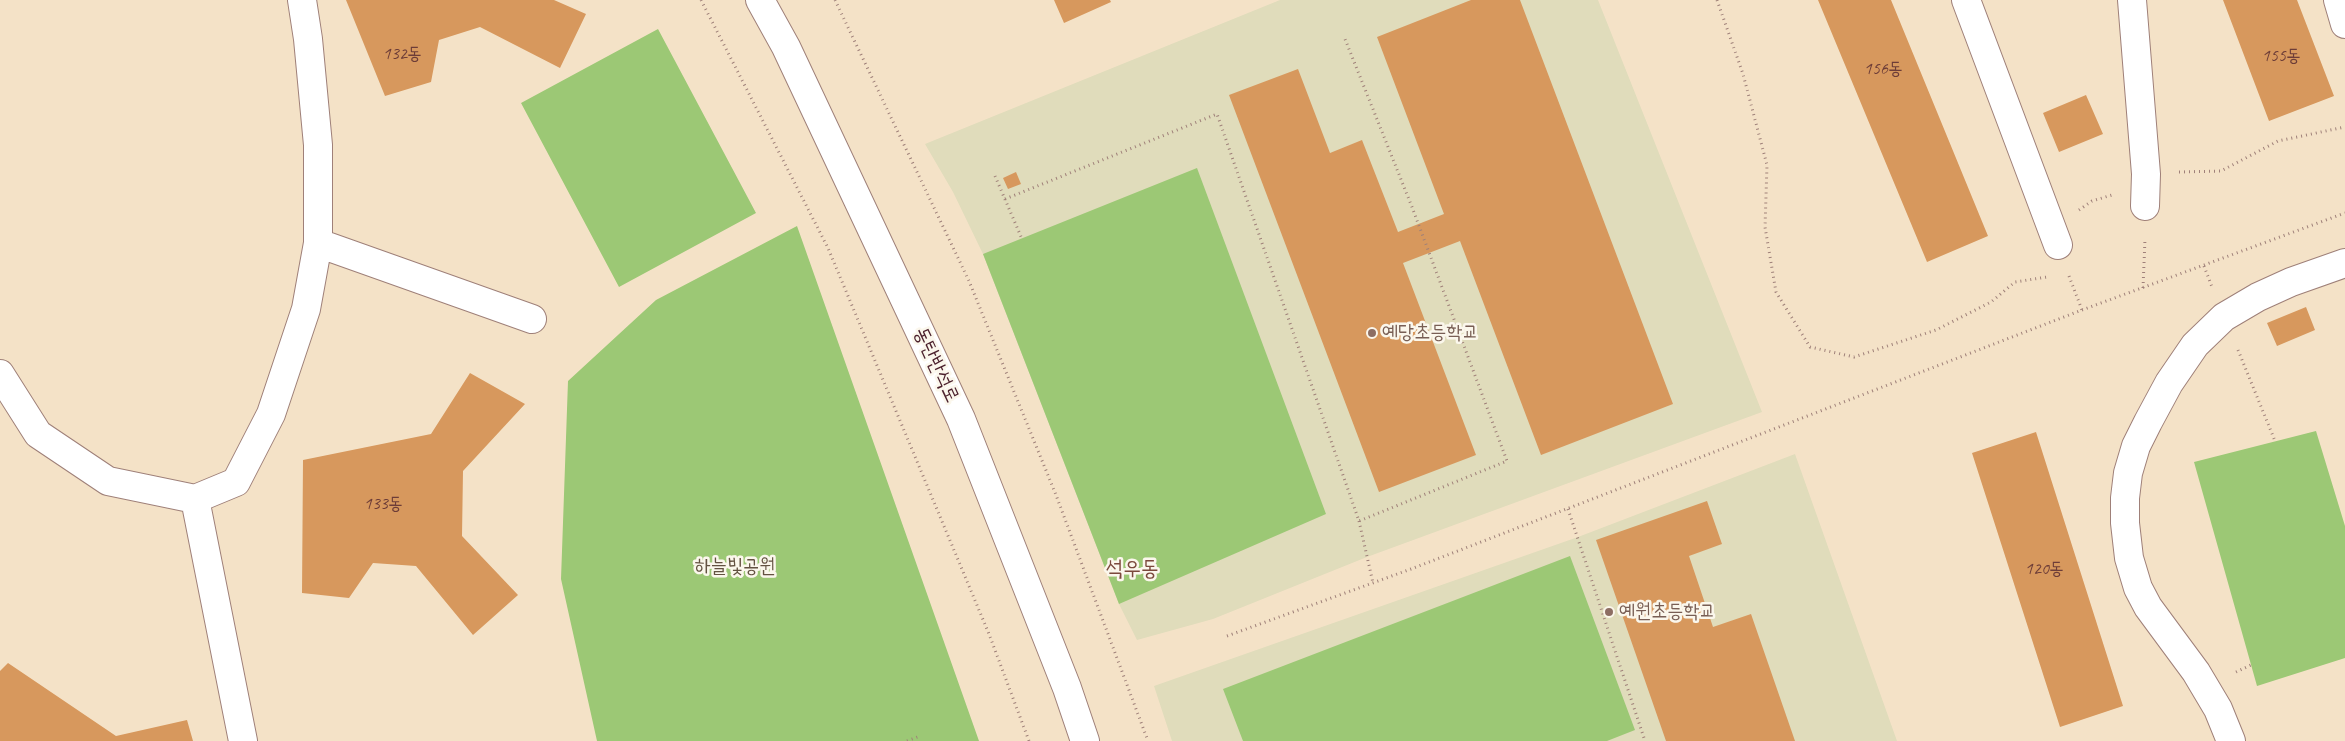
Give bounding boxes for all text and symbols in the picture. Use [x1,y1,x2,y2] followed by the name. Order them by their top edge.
[383,43,421,65] house number: 132동
[2262,45,2300,67] house number: 155동
[1864,58,1902,80] house number: 156동
[1382,321,1479,345] place label: 예당초등학교
[908,323,964,407] street label: 동탄반석로
[1366,327,1378,339] marker: 예당초등학교
[364,493,402,515] house number: 133동
[695,555,775,579] park label: 하늘빛공원
[1105,556,1159,582] district label: 석우동
[2025,558,2063,580] house number: 120동
[1619,600,1716,624] place label: 예원초등학교
[1603,606,1615,618] marker: 예원초등학교

